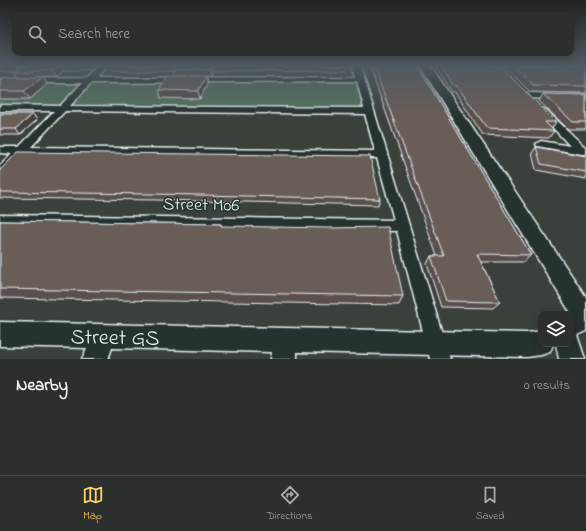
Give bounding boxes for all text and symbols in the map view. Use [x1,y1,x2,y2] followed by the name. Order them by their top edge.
[12,12,574,56] search box
[26,23,48,45] icon: search
[58,23,130,45] text: Search here
[163,192,240,220] street label: Street M06
[538,311,574,347] map controls
[538,311,574,347] button: layers
[70,322,160,356] street label: Street GS
[16,373,68,398] text: Nearby
[524,376,570,395] text: 0 results
[82,484,104,524] tab: Map
[267,484,312,524] tab: Directions
[476,484,504,524] tab: Saved

